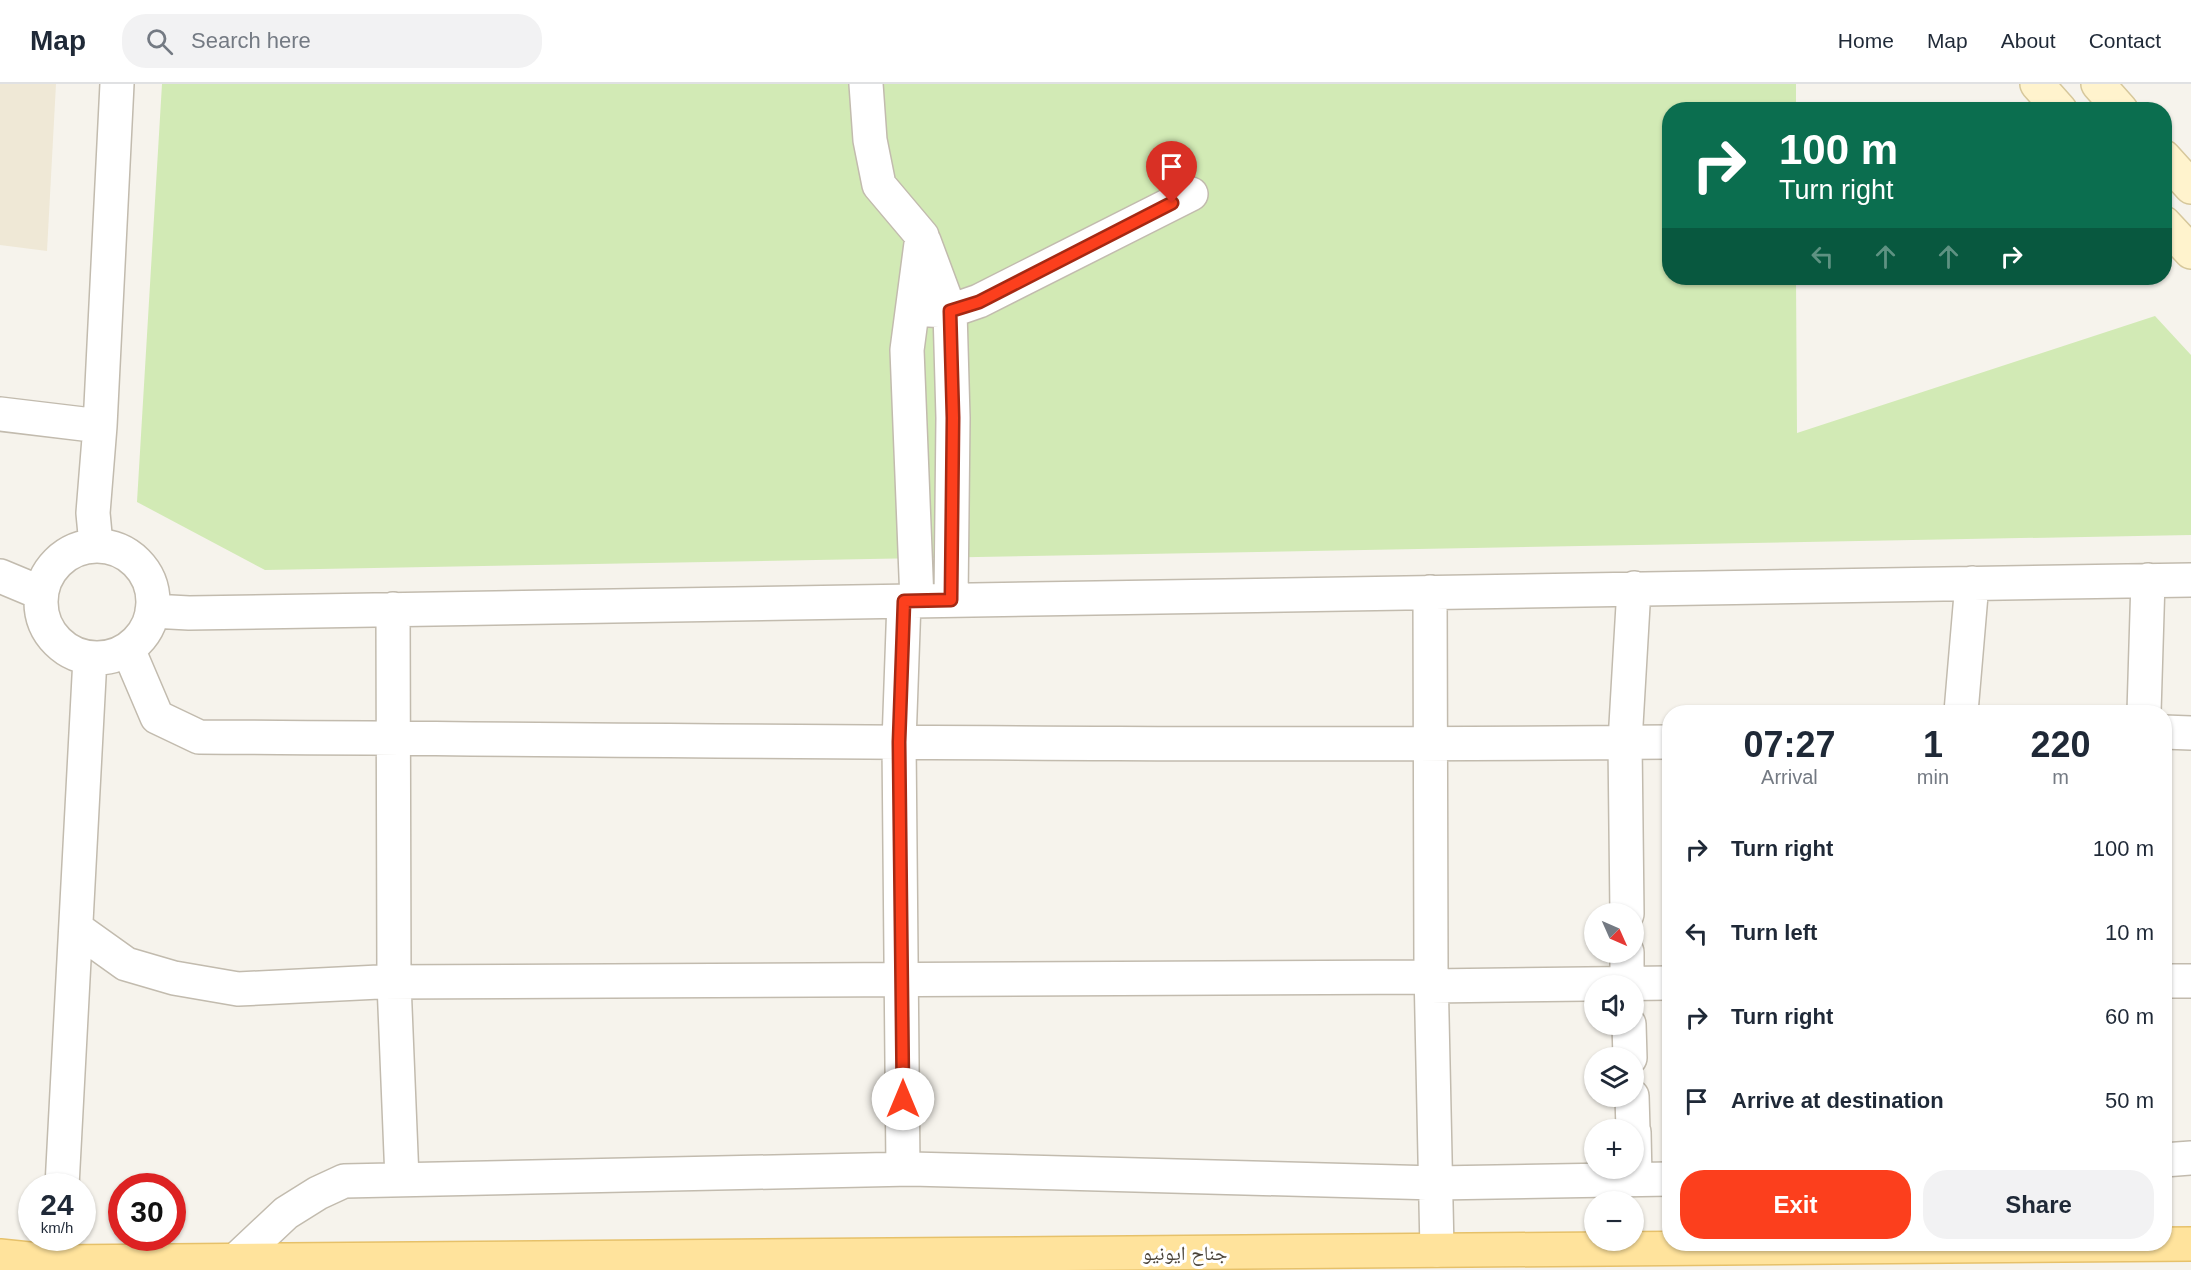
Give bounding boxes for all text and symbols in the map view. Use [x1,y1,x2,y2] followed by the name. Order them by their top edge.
[122,14,542,68] search box
[30,25,86,56] text: Map
[143,25,176,58] icon: search
[191,28,311,53] text: Search here
[1838,29,1894,52] text: Home
[1927,29,1968,52] text: Map
[2001,29,2056,52] text: About
[2089,29,2161,52] text: Contact
[1680,126,1758,204] icon: right
[1779,126,1898,173] text: 100 m
[1146,141,1197,203] pin
[1155,150,1188,183] icon: arrive
[1779,175,1894,205] text: Turn right
[1806,240,1839,273] icon: left
[1869,240,1902,273] icon: ahead
[1932,240,1965,273] icon: ahead
[1995,240,2028,273] icon: right
[1743,724,1835,765] text: 07:27
[1923,724,1943,765] text: 1
[2030,724,2091,765] text: 220
[1761,766,1818,788] text: Arrival
[1917,766,1949,788] text: min
[2052,766,2069,788] text: m
[1680,833,1713,866] icon: right
[1731,836,1833,861] text: Turn right
[2093,836,2154,861] text: 100 m
[1584,903,1644,963] north arrow
[1584,903,1644,1251] map controls
[1680,917,1713,950] icon: left
[1731,920,1817,945] text: Turn left
[2105,920,2154,945] text: 10 m
[1584,975,1644,1035] button: sound
[1680,1001,1713,1034] icon: right
[1731,1004,1833,1029] text: Turn right
[2105,1004,2154,1029] text: 60 m
[1584,1047,1644,1107] button: layers
[871,1067,935,1131] position arrow
[1680,1085,1713,1118] icon: arrive
[1731,1088,1944,1113] text: Arrive at destination
[2105,1088,2154,1113] text: 50 m
[1584,1119,1644,1179] button: +
[1680,1170,1911,1239] button: Exit
[1923,1170,2154,1239] button: Share
[108,1173,186,1251] speed limit sign: 30
[40,1188,74,1221] text: 24
[1584,1191,1644,1251] button: −
[41,1219,73,1236] text: km/h
[1143,1242,1228,1266] street label: جناح ایونیو

